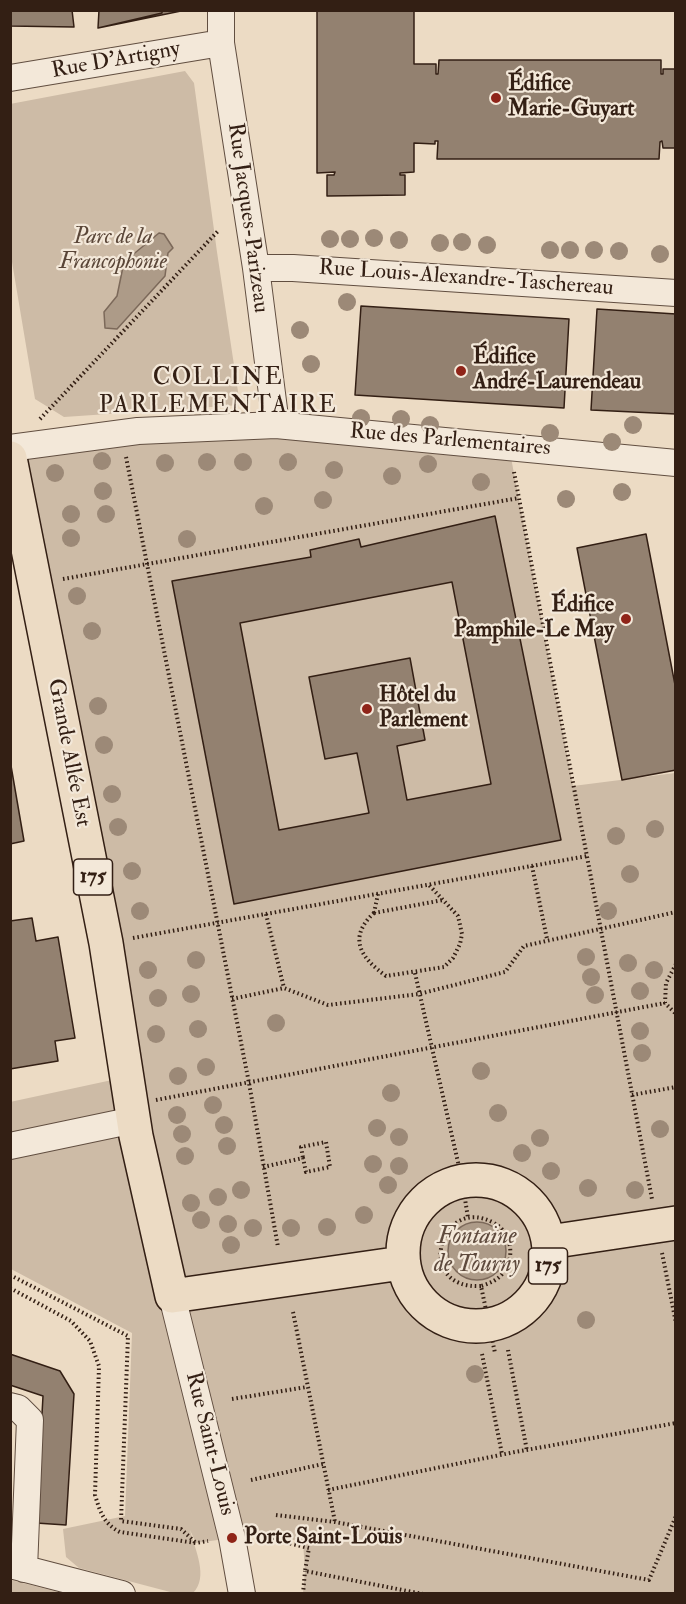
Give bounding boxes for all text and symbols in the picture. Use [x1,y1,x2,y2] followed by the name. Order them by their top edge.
[50,37,182,85] street label: Rue D'Artigny
[508,72,634,124] place label: Édifice Marie-Guyart
[489,91,503,105] marker: Édifice Marie-Guyart
[221,121,273,315] street label: Rue Jacques-Parizeau
[59,225,167,276] park label: Parc de la Francophonie
[318,256,614,302] street label: Rue Louis-Alexandre-Taschereau
[473,345,641,396] place label: Édifice André-Laurendeau
[454,364,468,378] marker: Édifice André-Laurendeau
[99,365,337,421] district label: COLLINE PARLEMENTAIRE
[348,419,552,463] street label: Rue des Parlementaires
[454,593,614,644] place label: Édifice Pamphile-Le May
[619,612,633,626] marker: Édifice Pamphile-Le May
[41,677,95,829] street label: Grande Allée Est
[379,683,468,734] place label: Hôtel du Parlement
[360,702,374,716] marker: Hôtel du Parlement
[74,859,112,895] road number: 175
[434,1224,520,1280] water label: Fontaine de Tourny
[528,1248,568,1284] road number: 175
[178,1370,240,1518] street label: Rue Saint-Louis
[244,1525,402,1551] place label: Porte Saint-Louis
[225,1531,239,1545] marker: Porte Saint-Louis

